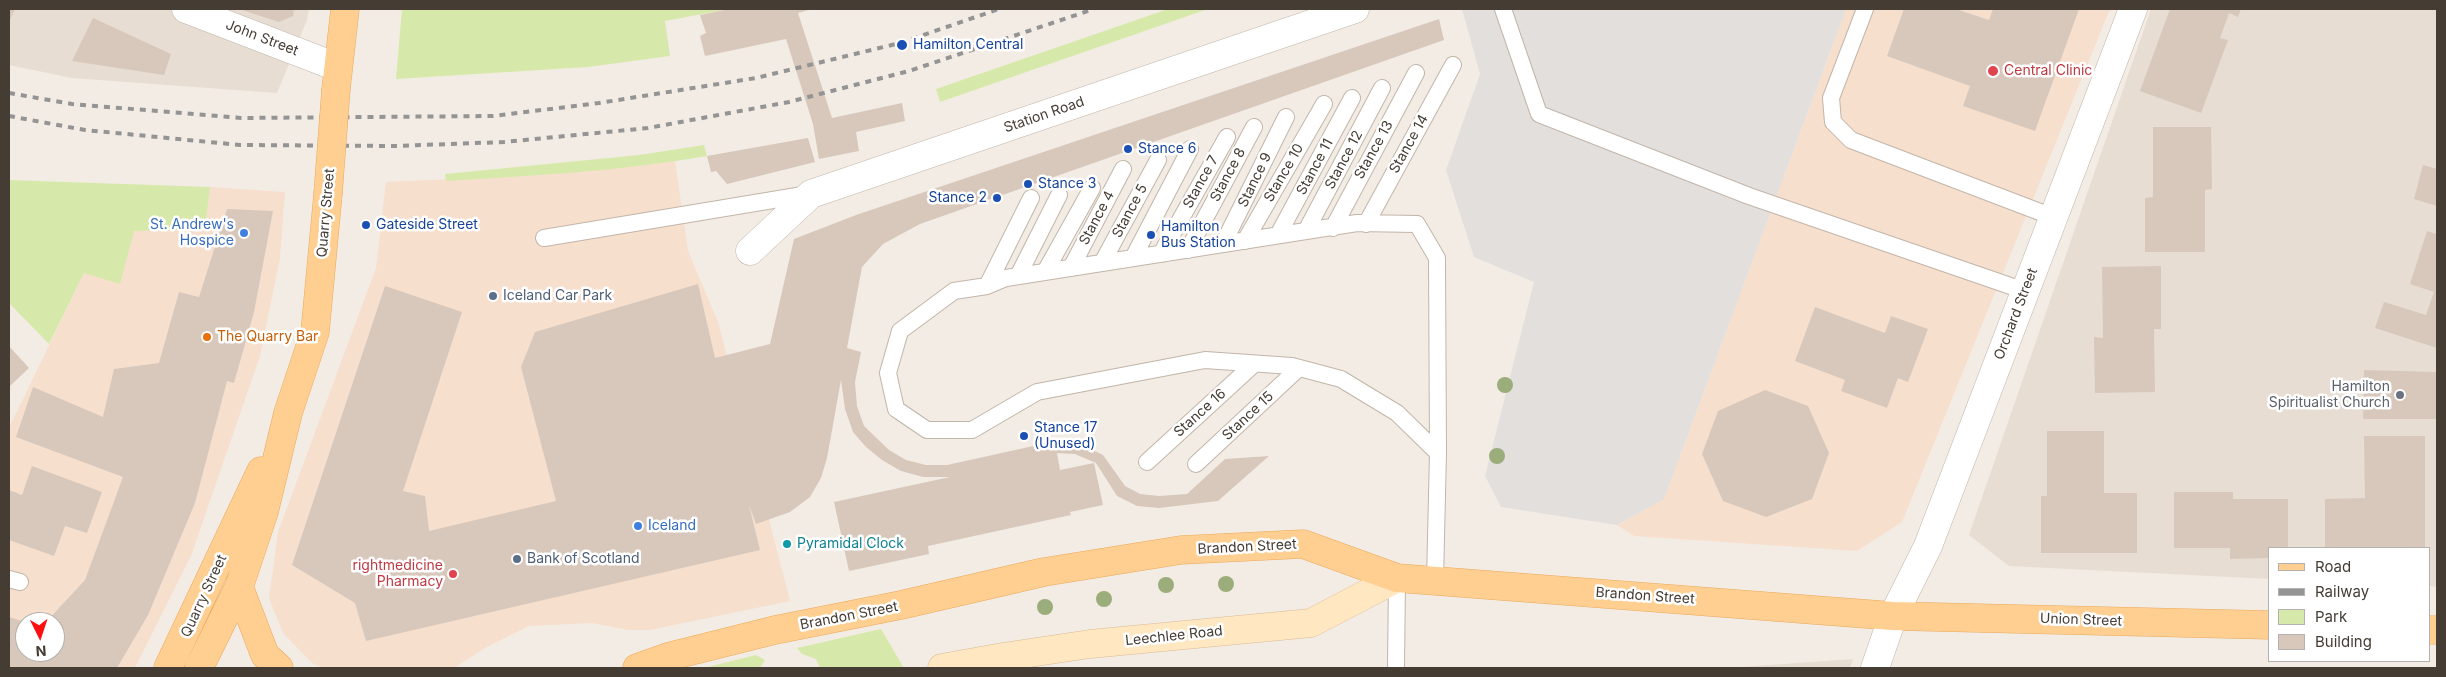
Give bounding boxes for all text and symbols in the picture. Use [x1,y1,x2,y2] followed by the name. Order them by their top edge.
[223,16,301,60] street label: John Street
[913,37,1023,53] place label: Hamilton Central
[895,38,909,52] marker: Hamilton Central
[2004,63,2092,79] place label: Central Clinic
[1986,64,2000,78] marker: Central Clinic
[1002,93,1086,137] street label: Station Road
[1386,112,1432,176] street label: Stance 14
[1351,118,1397,182] street label: Stance 13
[1322,128,1366,192] street label: Stance 12
[1293,136,1337,198] street label: Stance 11
[1138,141,1197,157] place label: Stance 6
[1261,141,1307,205] street label: Stance 10
[1122,143,1134,155] marker: Stance 6
[1207,145,1249,205] street label: Stance 8
[1235,150,1275,210] street label: Stance 9
[1180,153,1222,211] street label: Stance 7
[314,168,338,258] street label: Quarry Street
[1038,176,1097,192] place label: Stance 3
[1022,178,1034,190] marker: Stance 3
[1109,181,1151,241] street label: Stance 5
[1076,188,1118,248] street label: Stance 4
[929,190,987,206] place label: Stance 2
[991,192,1003,204] marker: Stance 2
[150,217,234,250] place label: St. Andrew's Hospice
[376,217,478,233] place label: Gateside Street
[360,219,372,231] marker: Gateside Street
[1161,219,1236,252] place label: Hamilton Bus Station
[238,227,250,239] marker: St. Andrew's Hospice
[1145,229,1157,241] marker: Hamilton Bus Station
[1991,266,2041,362] street label: Orchard Street
[503,288,612,304] place label: Iceland Car Park
[487,290,499,302] marker: Iceland Car Park
[217,329,318,345] place label: The Quarry Bar
[201,331,213,343] marker: The Quarry Bar
[2269,379,2390,412] place label: Hamilton Spiritualist Church
[1171,385,1229,441] street label: Stance 16
[1219,388,1277,444] street label: Stance 15
[2394,389,2406,401] marker: Hamilton Spiritualist Church
[1034,420,1097,452] place label: Stance 17 (Unused)
[1018,430,1030,442] marker: Stance 17 (Unused)
[648,518,696,534] place label: Iceland
[632,520,644,532] marker: Iceland
[797,536,904,552] place label: Pyramidal Clock
[1197,536,1297,558] street label: Brandon Street
[781,538,793,550] marker: Pyramidal Clock
[2268,547,2431,662] legend
[527,551,639,567] place label: Bank of Scotland
[178,552,230,640] street label: Quarry Street
[511,553,523,565] marker: Bank of Scotland
[2315,557,2351,576] text: Road
[352,558,443,590] place label: rightmedicine Pharmacy
[447,568,459,580] marker: rightmedicine Pharmacy
[2315,582,2369,601] text: Railway
[1595,584,1695,608] street label: Brandon Street
[799,598,899,634] street label: Brandon Street
[2315,607,2347,626] text: Park
[2040,610,2122,630] street label: Union Street
[15,612,65,662] north arrow
[1124,623,1224,649] street label: Leechlee Road
[2315,632,2372,651] text: Building
[35,643,47,660] text: N

